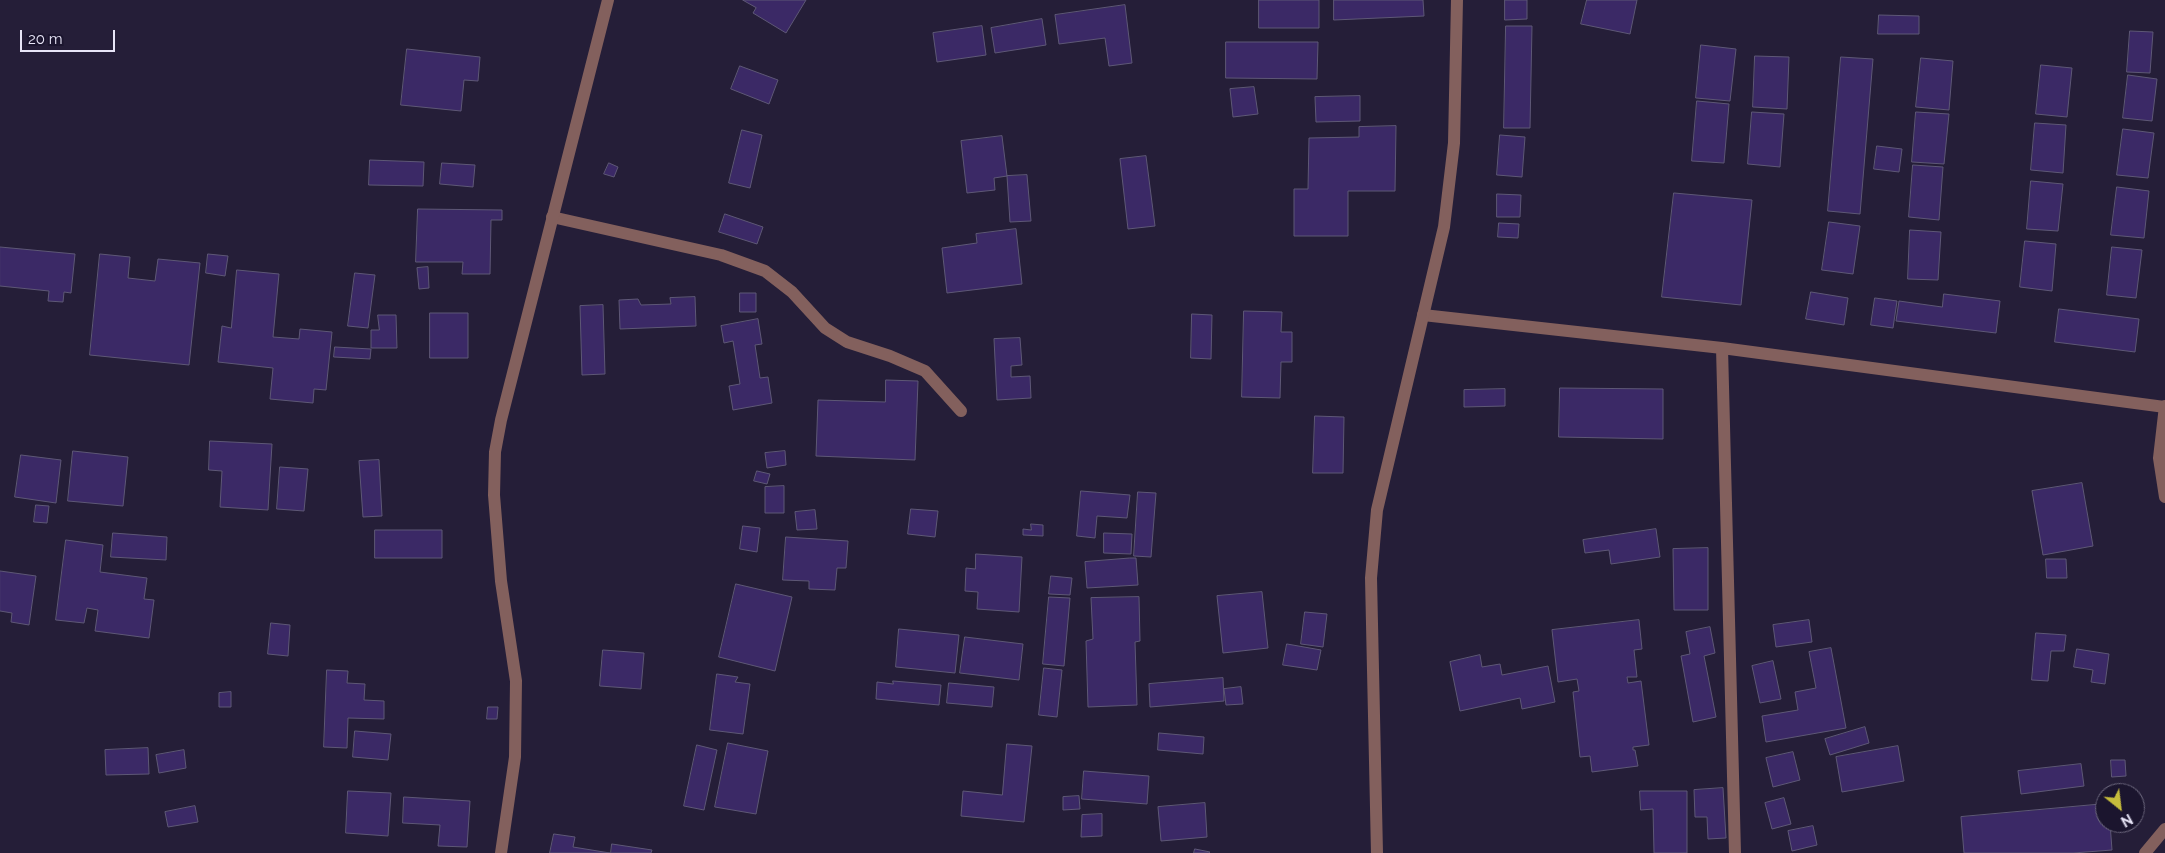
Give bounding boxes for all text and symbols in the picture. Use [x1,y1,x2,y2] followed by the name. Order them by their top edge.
[22,20,118,52] scale bar
[28,30,63,48] text: 20 m
[2095,783,2145,833] north arrow
[2118,811,2135,830] text: N

